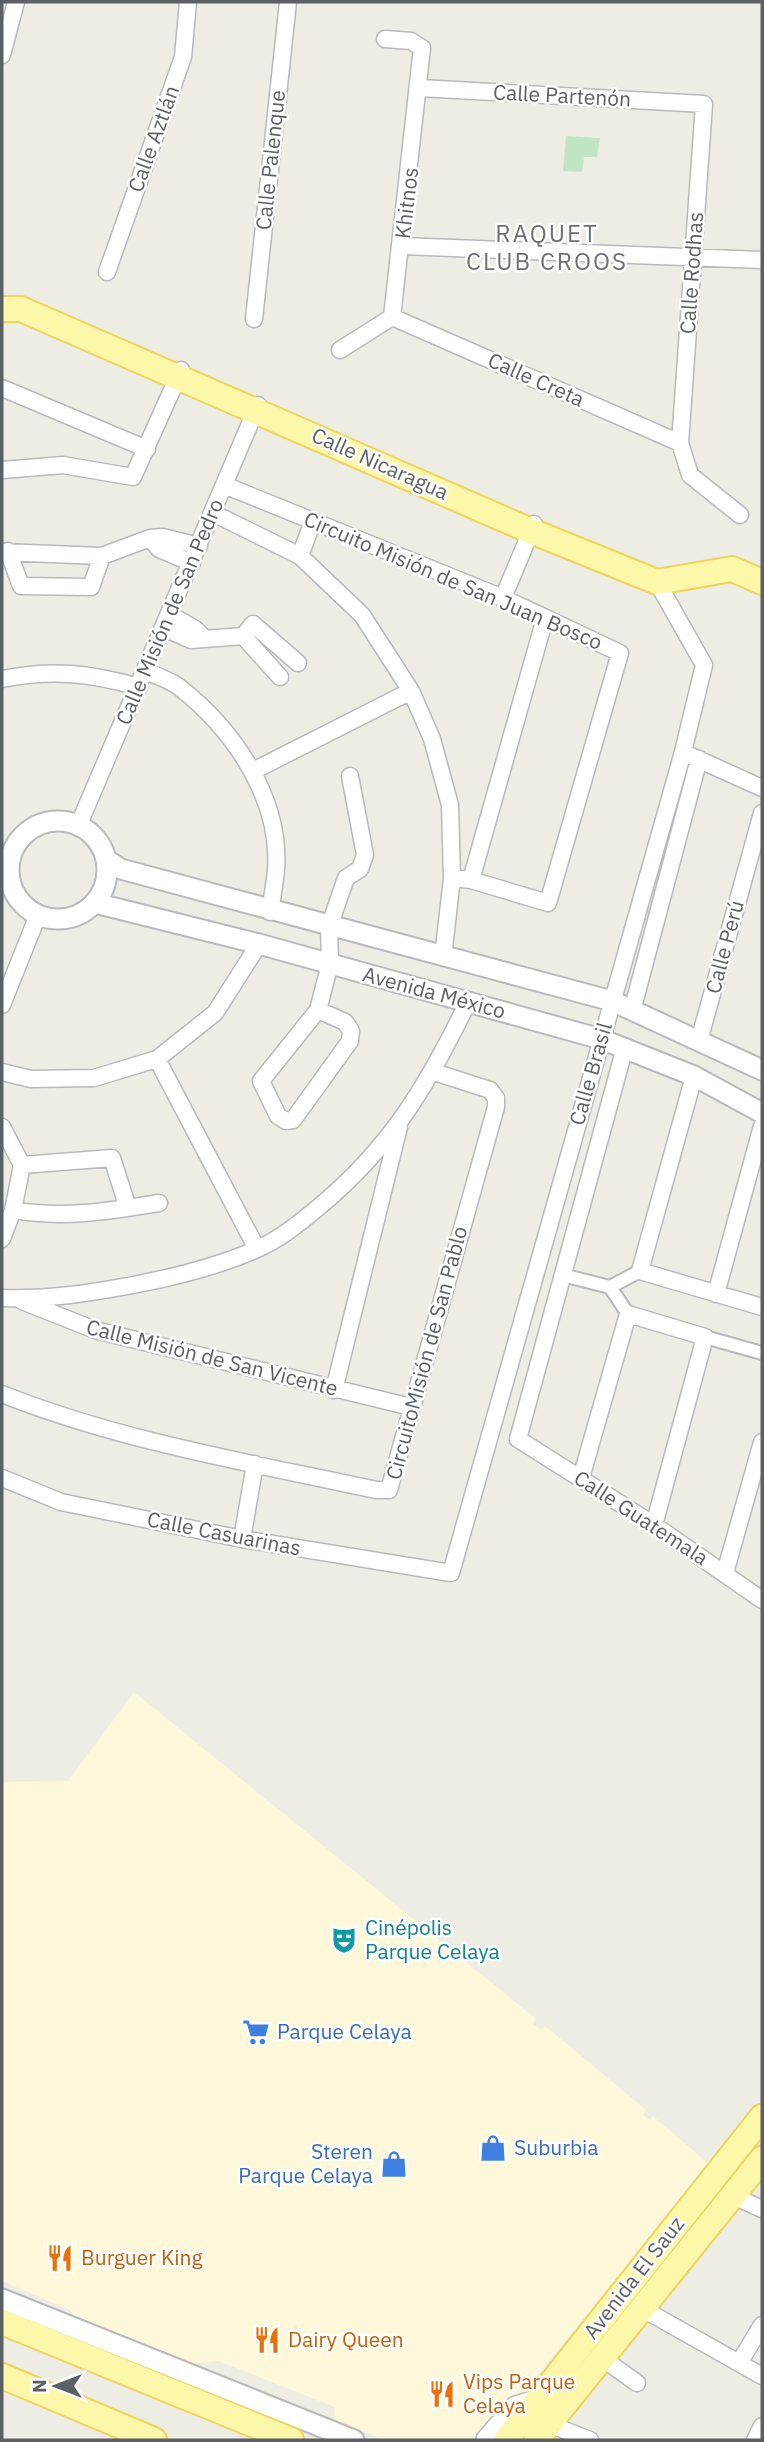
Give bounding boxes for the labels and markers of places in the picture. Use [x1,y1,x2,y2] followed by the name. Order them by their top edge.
[365,1913,500,1965] place label: Cinépolis Parque Celaya
[329,1925,359,1955] theatre icon: Cinépolis Parque Celaya
[241,2017,271,2047] supermarket icon: Parque Celaya
[277,2017,412,2045] place label: Parque Celaya
[478,2133,508,2163] shop icon: Suburbia
[514,2133,599,2161] place label: Suburbia
[238,2137,373,2189] place label: Steren Parque Celaya
[379,2149,409,2179] shop icon: Steren Parque Celaya
[45,2243,75,2273] restaurant icon: Burguer King
[81,2243,203,2271] place label: Burguer King
[252,2325,282,2355] restaurant icon: Dairy Queen
[288,2325,404,2353] place label: Dairy Queen
[463,2367,575,2419] place label: Vips Parque Celaya
[427,2379,457,2409] restaurant icon: Vips Parque Celaya

